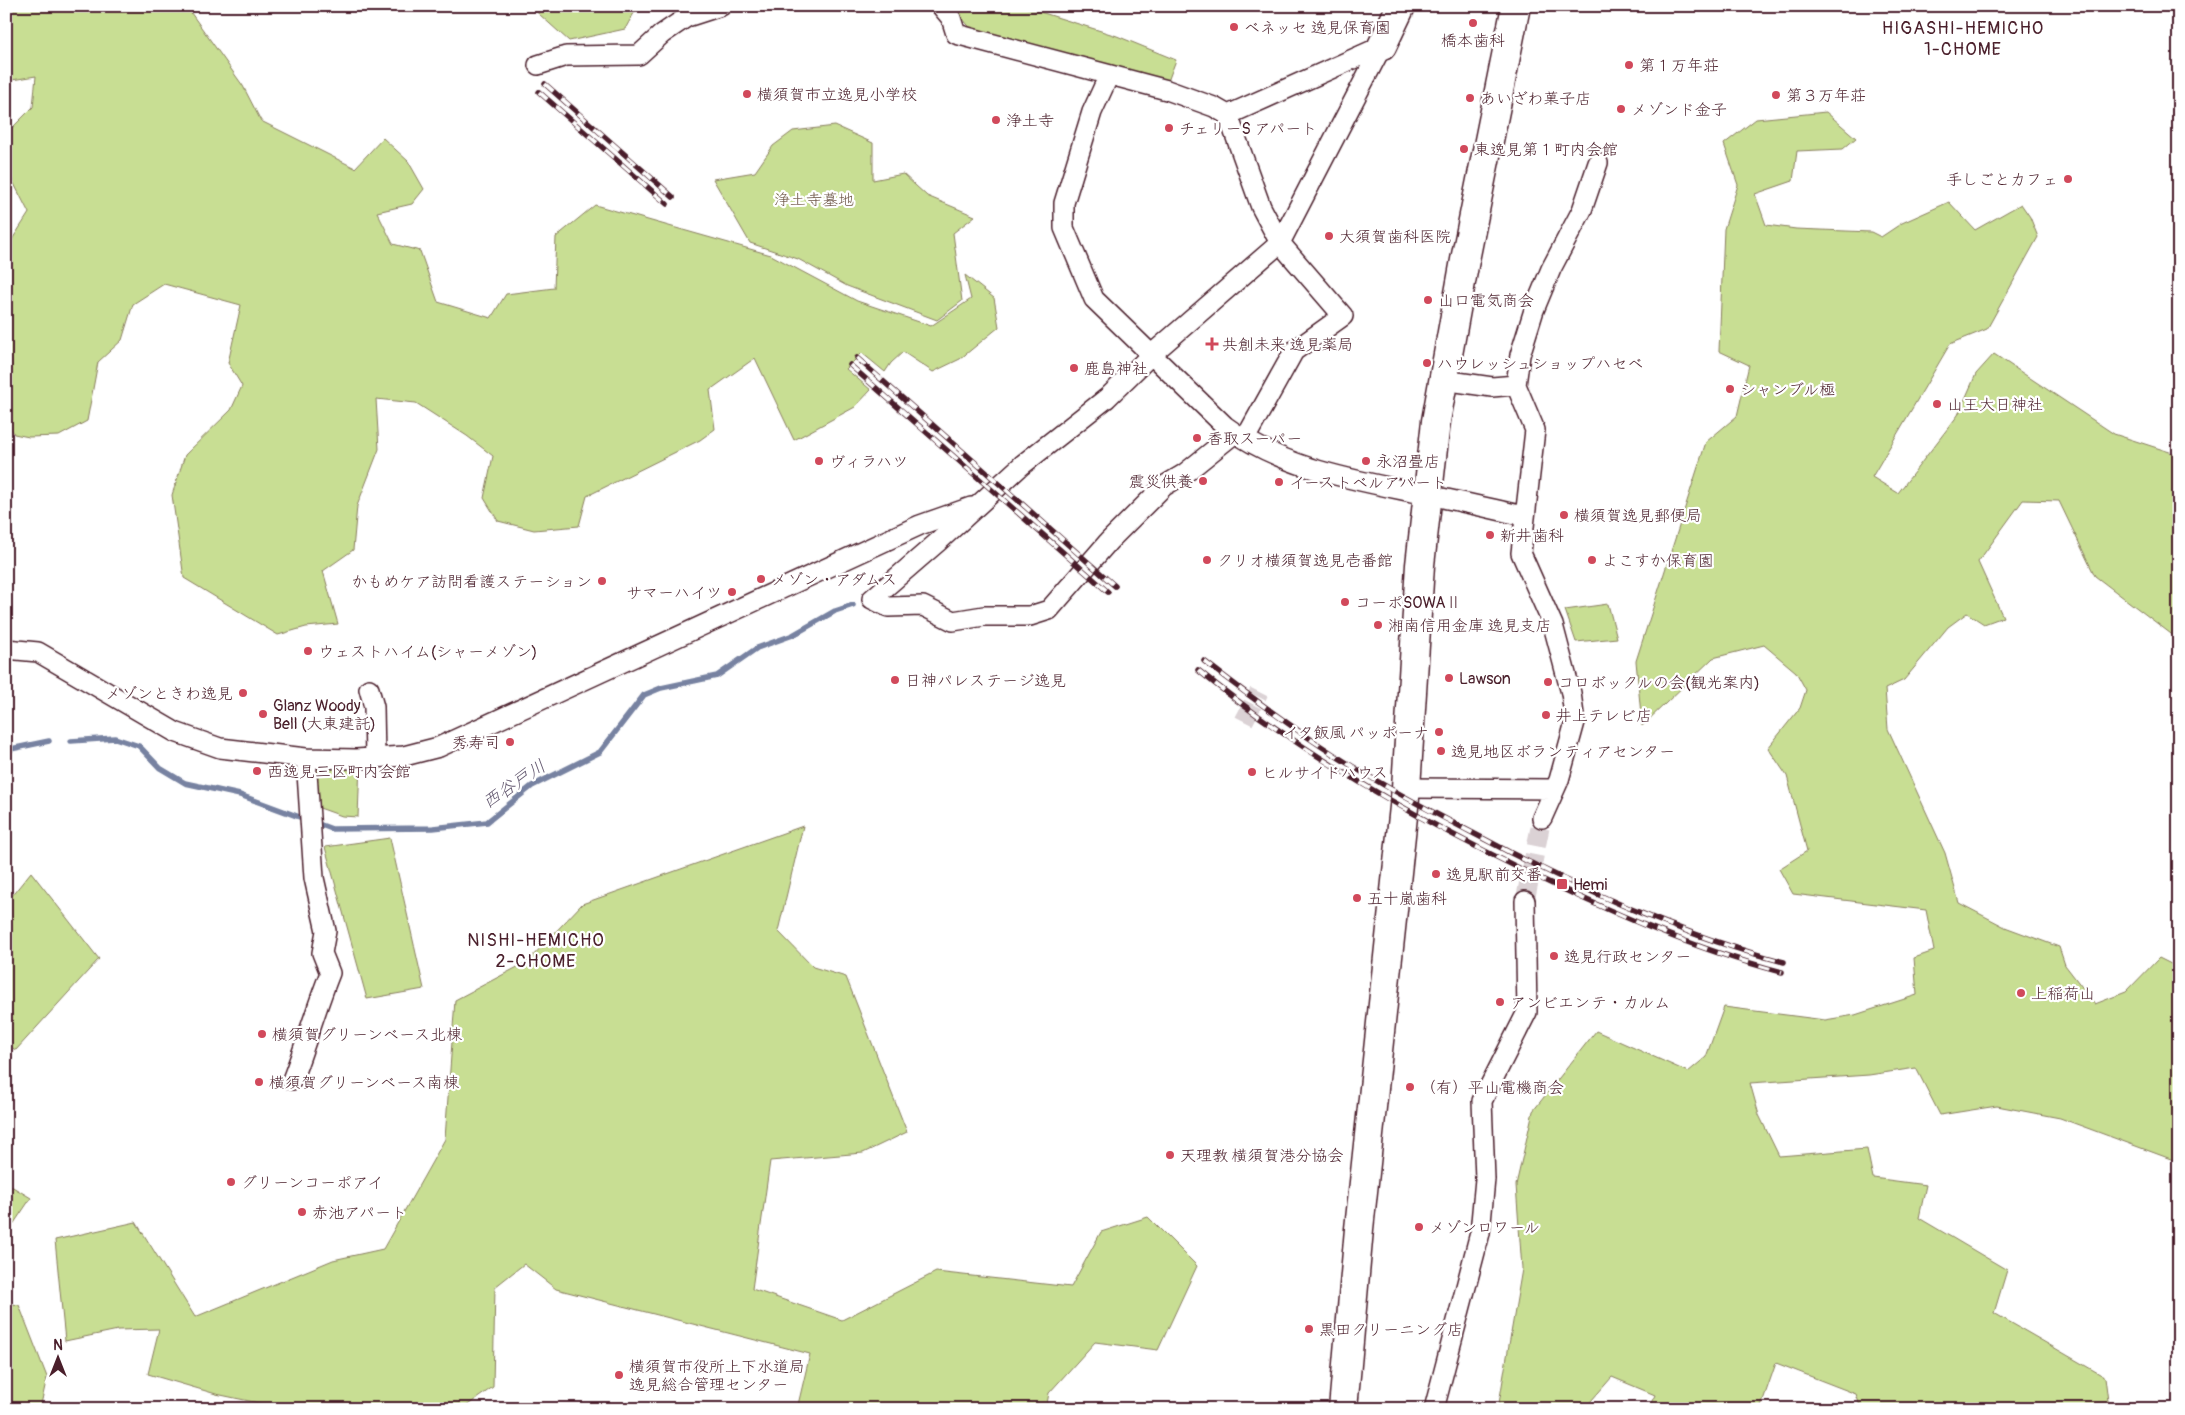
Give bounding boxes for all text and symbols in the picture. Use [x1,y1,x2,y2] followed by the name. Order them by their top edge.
[1467,17,1479,29] marker: 橋本歯科
[1882,17,2044,61] district label: HIGASHI-HEMICHO 1-CHOME
[1244,18,1391,38] place label: ベネッセ 逸見保育園
[1228,21,1240,33] marker: ベネッセ 逸見保育園
[1441,31,1505,51] place label: 橋本歯科
[1639,56,1719,76] place label: 第１万年荘
[1623,59,1635,71] marker: 第１万年荘
[757,85,917,105] place label: 横須賀市立逸見小学校
[1786,86,1866,106] place label: 第３万年荘
[741,88,753,100] marker: 横須賀市立逸見小学校
[1480,89,1591,109] place label: あいざわ菓子店
[1770,89,1782,101] marker: 第３万年荘
[1464,92,1476,104] marker: あいざわ菓子店
[1631,100,1727,120] place label: メゾンド金子
[1615,103,1627,115] marker: メゾンド金子
[1006,111,1054,131] place label: 浄土寺
[990,114,1002,126] marker: 浄土寺
[1179,119,1317,139] place label: チェリーS アパート
[1163,122,1175,134] marker: チェリーS アパート
[1474,140,1618,160] place label: 東逸見第１町内会館
[1458,143,1470,155] marker: 東逸見第１町内会館
[1946,170,2058,190] place label: 手しごとカフェ
[2062,173,2074,185] marker: 手しごとカフェ
[774,190,854,210] park label: 浄土寺墓地
[1339,227,1451,247] place label: 大須賀歯科医院
[1323,230,1335,242] marker: 大須賀歯科医院
[1438,291,1534,311] place label: 山口電気商会
[1422,294,1434,306] marker: 山口電気商会
[1222,335,1353,355] place label: 共創未来 逸見薬局
[1206,338,1218,350] marker: 共創未来 逸見薬局
[1437,354,1643,374] place label: ハウレッシュショップハセベ
[1421,357,1433,369] marker: ハウレッシュショップハセベ
[1084,359,1148,379] place label: 鹿島神社
[1068,362,1080,374] marker: 鹿島神社
[1740,380,1835,400] place label: シャンブル極
[1724,383,1736,395] marker: シャンブル極
[1947,395,2043,415] place label: 山王大日神社
[1931,398,1943,410] marker: 山王大日神社
[1207,429,1302,449] place label: 香取スーパー
[1191,432,1203,444] marker: 香取スーパー
[829,452,908,472] place label: ヴィラハツ
[1376,452,1440,472] place label: 永沼畳店
[813,455,825,467] marker: ヴィラハツ
[1360,455,1372,467] marker: 永沼畳店
[1129,472,1193,492] place label: 震災供養
[1289,473,1447,493] place label: イーストベルアパート
[1197,475,1209,487] marker: 震災供養
[1273,476,1285,488] marker: イーストベルアパート
[1574,506,1702,526] place label: 横須賀逸見郵便局
[1558,509,1570,521] marker: 横須賀逸見郵便局
[1500,526,1564,546] place label: 新井歯科
[1484,529,1496,541] marker: 新井歯科
[1217,551,1393,571] place label: クリオ横須賀逸見壱番館
[1602,551,1714,571] place label: よこすか保育園
[1201,554,1213,566] marker: クリオ横須賀逸見壱番館
[1586,554,1598,566] marker: よこすか保育園
[771,570,897,590] place label: メゾン・アダムス
[351,572,592,592] place label: かもめケア訪問看護ステーション
[755,573,767,585] marker: メゾン・アダムス
[596,575,608,587] marker: かもめケア訪問看護ステーション
[626,583,722,603] place label: サマーハイツ
[726,586,738,598] marker: サマーハイツ
[1355,593,1462,613] place label: コーポSOWAⅡ
[1339,596,1351,608] marker: コーポSOWAⅡ
[1388,616,1551,636] place label: 湘南信用金庫 逸見支店
[1372,619,1384,631] marker: 湘南信用金庫 逸見支店
[318,642,537,662] place label: ウェストハイム(シャーメゾン)
[302,645,314,657] marker: ウェストハイム(シャーメゾン)
[1459,669,1511,689] place label: Lawson
[905,671,1066,691] place label: 日神パレステージ逸見
[1443,672,1455,684] marker: Lawson
[1558,673,1760,693] place label: コロボックルの会(観光案内)
[889,674,901,686] marker: 日神パレステージ逸見
[1542,676,1554,688] marker: コロボックルの会(観光案内)
[105,684,233,704] place label: メゾンときわ逸見
[237,687,249,699] marker: メゾンときわ逸見
[273,696,376,734] place label: Glanz Woody Bell (大東建託)
[1556,706,1652,726] place label: 井上テレビ店
[257,708,269,720] marker: Glanz Woody Bell (大東建託)
[1540,709,1552,721] marker: 井上テレビ店
[1282,723,1429,743] place label: イタ飯風 パッポーナ
[1433,726,1445,738] marker: イタ飯風 パッポーナ
[452,733,500,753] place label: 秀寿司
[504,736,516,748] marker: 秀寿司
[1451,742,1675,762] place label: 逸見地区ボランティアセンター
[1435,745,1447,757] marker: 逸見地区ボランティアセンター
[478,755,551,814] water label: 西谷戸川
[267,762,411,782] place label: 西逸見三区町内会館
[1262,763,1388,783] place label: ヒルサイドハウス
[251,765,263,777] marker: 西逸見三区町内会館
[1246,766,1258,778] marker: ヒルサイドハウス
[1446,865,1542,885] place label: 逸見駅前交番
[1430,868,1442,880] marker: 逸見駅前交番
[1573,875,1607,895] place label: Hemi
[1555,877,1569,891] marker: Hemi
[1367,889,1447,909] place label: 五十嵐歯科
[1351,892,1363,904] marker: 五十嵐歯科
[467,929,605,973] district label: NISHI-HEMICHO 2-CHOME
[1564,947,1691,967] place label: 逸見行政センター
[1548,950,1560,962] marker: 逸見行政センター
[2031,984,2095,1004] place label: 上稲荷山
[2015,987,2027,999] marker: 上稲荷山
[1510,993,1670,1013] place label: アンビエンテ・カルム
[1494,996,1506,1008] marker: アンビエンテ・カルム
[272,1025,462,1045] place label: 横須賀グリーンベース北棟
[256,1028,268,1040] marker: 横須賀グリーンベース北棟
[269,1073,459,1093] place label: 横須賀グリーンベース南棟
[253,1076,265,1088] marker: 横須賀グリーンベース南棟
[1420,1078,1564,1098] place label: （有）平山電機商会
[1404,1081,1416,1093] marker: （有）平山電機商会
[1180,1146,1343,1166] place label: 天理教 横須賀港分協会
[1164,1149,1176,1161] marker: 天理教 横須賀港分協会
[241,1173,383,1193] place label: グリーンコーポアイ
[225,1176,237,1188] marker: グリーンコーポアイ
[312,1203,407,1223] place label: 赤池アパート
[296,1206,308,1218] marker: 赤池アパート
[1429,1218,1540,1238] place label: メゾンロワール
[1413,1221,1425,1233] marker: メゾンロワール
[1319,1320,1463,1340] place label: 黒田クリーニング店
[1303,1323,1315,1335] marker: 黒田クリーニング店
[32,1332,82,1382] north arrow
[53,1337,63,1354] text: N
[629,1357,805,1395] place label: 横須賀市役所上下水道局 逸見総合管理センター
[613,1369,625,1381] marker: 横須賀市役所上下水道局 逸見総合管理センター

